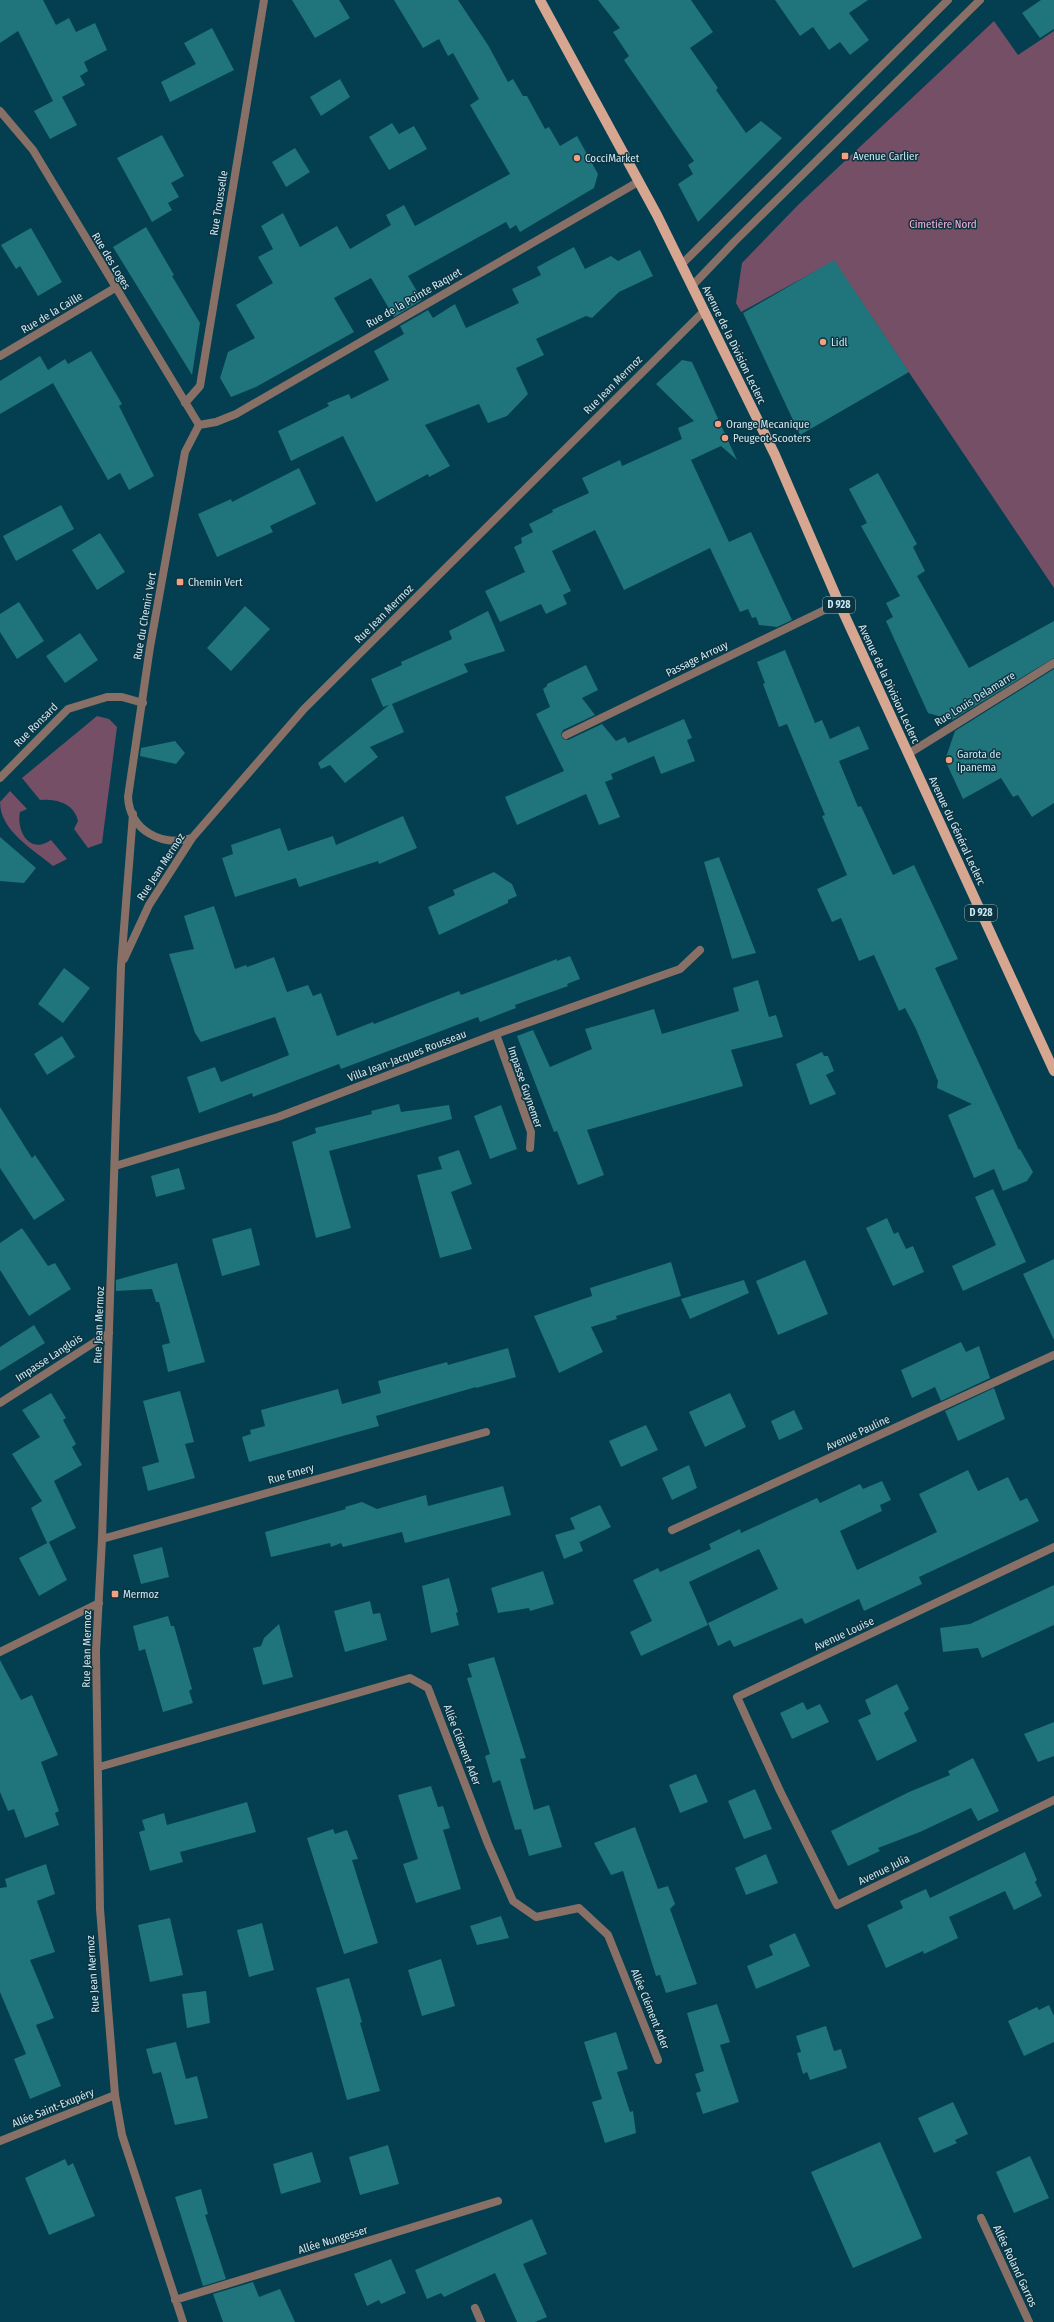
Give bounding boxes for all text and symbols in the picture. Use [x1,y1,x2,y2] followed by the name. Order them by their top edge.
[853,150,918,163] place label: Avenue Carlier
[840,151,850,161] marker: Avenue Carlier
[585,152,640,165] place label: CocciMarket
[572,153,582,163] marker: CocciMarket
[207,170,231,236] street label: Rue Trousselle
[909,218,977,231] park label: Cimetière Nord
[89,230,133,292] street label: Rue des Loges
[364,265,464,331] street label: Rue de la Pointe Raquet
[700,284,768,407] street label: Avenue de la Division Leclerc
[19,290,85,336] street label: Rue de la Caille
[831,336,848,349] place label: Lidl
[818,337,828,347] marker: Lidl
[581,353,645,417] street label: Rue Jean Mermoz
[726,418,810,431] place label: Orange Mecanique
[713,419,723,429] marker: Orange Mecanique
[733,432,811,445] place label: Peugeot Scooters
[720,433,730,443] marker: Peugeot Scooters
[131,571,159,661] street label: Rue du Chemin Vert
[188,576,243,589] place label: Chemin Vert
[175,577,185,587] marker: Chemin Vert
[352,582,416,646] street label: Rue Jean Mermoz
[823,597,855,613] road number: D 928
[856,622,923,746] street label: Avenue de la Division Leclerc
[664,638,730,680] street label: Passage Arrouy
[932,669,1018,729] street label: Rue Louis Delamarre
[11,700,61,750] street label: Rue Ronsard
[957,748,1001,774] place label: Garota de Ipanema
[944,755,954,765] marker: Garota de Ipanema
[926,775,988,888] street label: Avenue du Général Leclerc
[134,830,188,903] street label: Rue Jean Mermoz
[965,905,997,921] road number: D 928
[346,1027,468,1085] street label: Villa Jean-Jacques Rousseau
[505,1044,545,1130] street label: Impasse Guynemer
[91,1285,107,1364] street label: Rue Jean Mermoz
[13,1331,85,1384] street label: Impasse Langlois
[824,1413,892,1453] street label: Avenue Pauline
[266,1461,316,1487] street label: Rue Emery
[123,1588,159,1601] place label: Mermoz
[110,1589,120,1599] marker: Mermoz
[80,1609,94,1688] street label: Rue Jean Mermoz
[812,1614,876,1654] street label: Avenue Louise
[441,1703,483,1787] street label: Allée Clément Ader
[856,1852,912,1888] street label: Avenue Julia
[84,1934,102,2013] street label: Rue Jean Mermoz
[628,1967,672,2051] street label: Allée Clément Ader
[10,2086,96,2130] street label: Allée Saint-Exupéry
[297,2223,370,2257] street label: Allée Nungesser
[990,2223,1040,2309] street label: Allée Roland Garros

